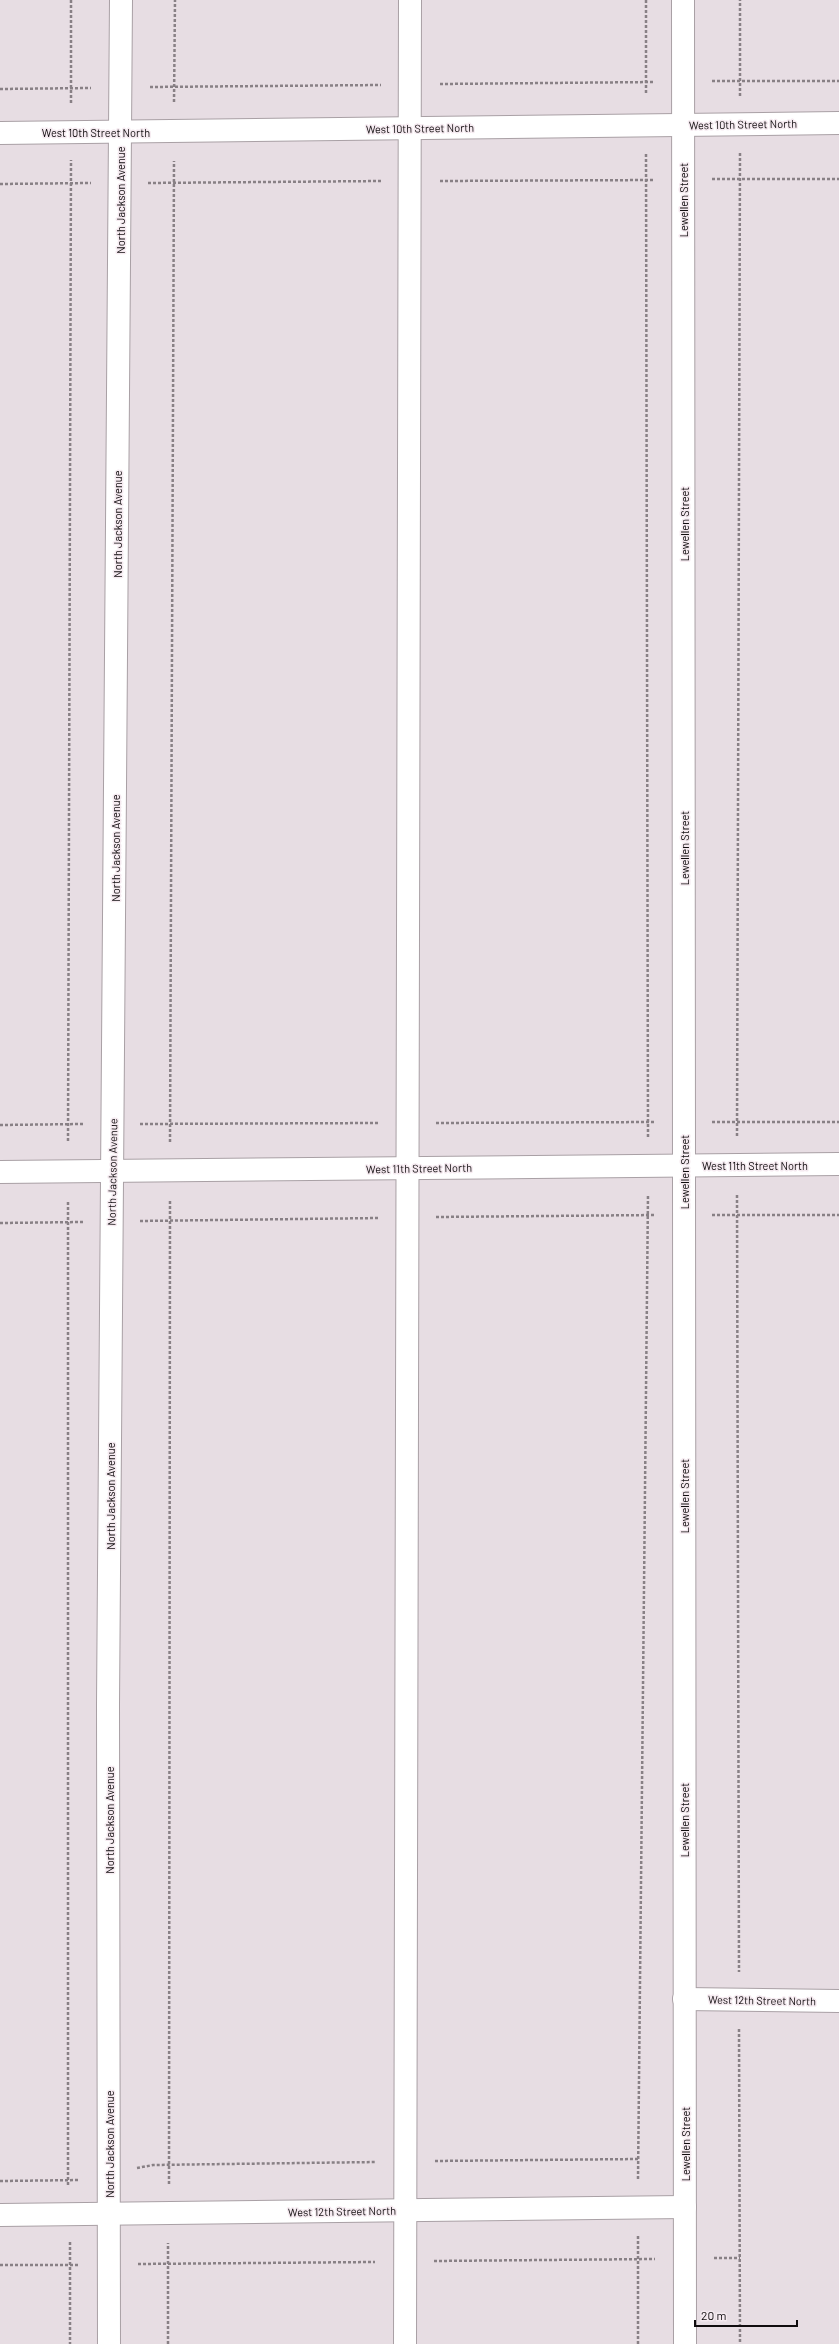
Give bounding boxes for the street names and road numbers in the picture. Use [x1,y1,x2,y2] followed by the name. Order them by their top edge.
[689,117,797,131] street label: West 10th Street North
[366,121,474,135] street label: West 10th Street North
[42,126,150,139] street label: West 10th Street North
[114,146,127,254] street label: North Jackson Avenue
[677,163,690,237] street label: Lewellen Street
[111,470,124,578] street label: North Jackson Avenue
[678,487,691,561] street label: Lewellen Street
[109,794,122,902] street label: North Jackson Avenue
[678,811,691,885] street label: Lewellen Street
[105,1118,119,1226] street label: North Jackson Avenue
[678,1135,691,1209] street label: Lewellen Street
[702,1159,808,1172] street label: West 11th Street North
[366,1161,472,1175] street label: West 11th Street North
[104,1442,117,1550] street label: North Jackson Avenue
[678,1459,691,1533] street label: Lewellen Street
[103,1766,116,1874] street label: North Jackson Avenue
[678,1783,691,1857] street label: Lewellen Street
[708,1993,816,2007] street label: West 12th Street North
[103,2090,116,2198] street label: North Jackson Avenue
[679,2107,692,2181] street label: Lewellen Street
[288,2204,396,2218] street label: West 12th Street North

